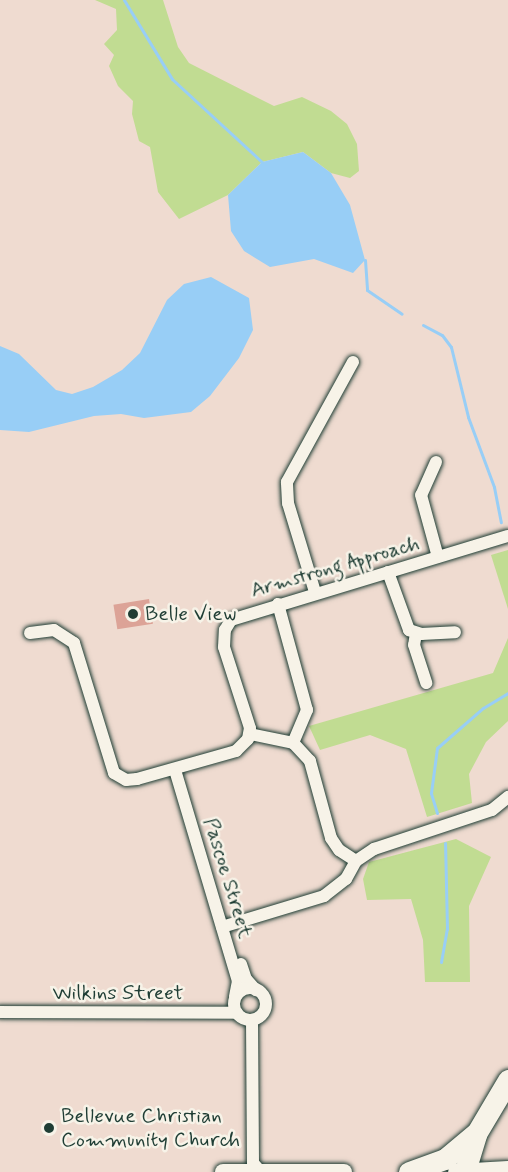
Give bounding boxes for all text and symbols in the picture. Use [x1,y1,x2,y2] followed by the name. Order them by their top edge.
[248,531,422,603] street label: Armstrong Approach
[145,601,235,627] place label: Belle View
[126,607,140,621] marker: Belle View
[198,815,258,941] street label: Pascoe Street
[53,980,183,1006] street label: Wilkins Street
[61,1103,240,1153] place label: Bellevue Christian Community Church
[42,1121,56,1135] marker: Bellevue Christian Community Church

